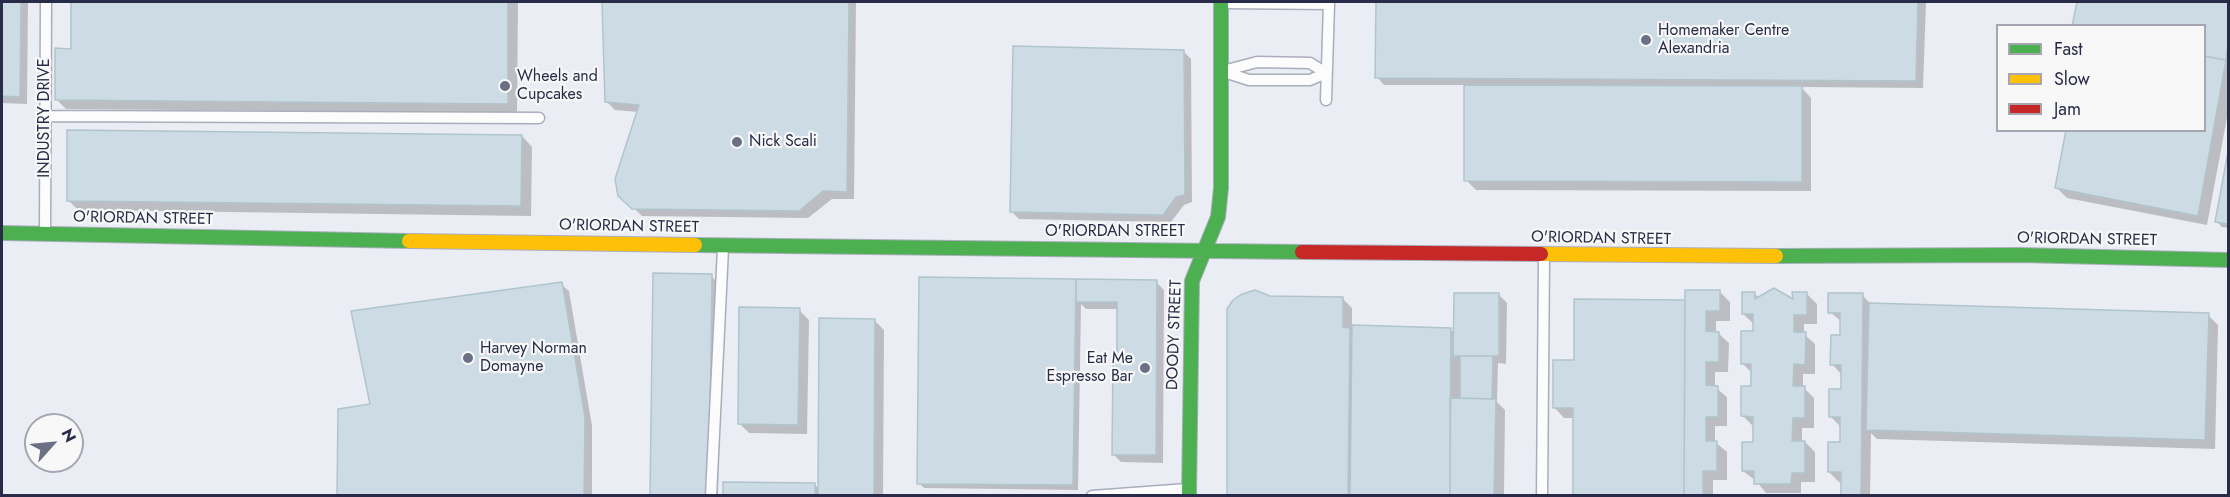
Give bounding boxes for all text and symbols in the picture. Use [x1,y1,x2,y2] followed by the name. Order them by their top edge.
[1658,21,1789,59] place label: Homemaker Centre Alexandria
[1996,24,2206,132] legend
[1639,33,1653,47] marker: Homemaker Centre Alexandria
[2054,36,2083,62] text: Fast
[35,58,55,178] street label: INDUSTRY DRIVE
[2054,66,2090,92] text: Slow
[517,67,598,105] place label: Wheels and Cupcakes
[498,79,512,93] marker: Wheels and Cupcakes
[2054,96,2081,122] text: Jam
[749,132,817,152] place label: Nick Scali
[730,135,744,149] marker: Nick Scali
[73,208,213,230] street label: O'RIORDAN STREET
[559,216,699,238] street label: O'RIORDAN STREET
[1045,222,1185,242] street label: O'RIORDAN STREET
[1531,228,1671,250] street label: O'RIORDAN STREET
[2017,229,2157,251] street label: O'RIORDAN STREET
[1163,279,1187,391] street label: DOODY STREET
[480,339,587,377] place label: Harvey Norman Domayne
[1047,349,1133,387] place label: Eat Me Espresso Bar
[461,351,475,365] marker: Harvey Norman Domayne
[1138,361,1152,375] marker: Eat Me Espresso Bar
[24,413,84,473] north arrow
[56,425,82,446] text: N

